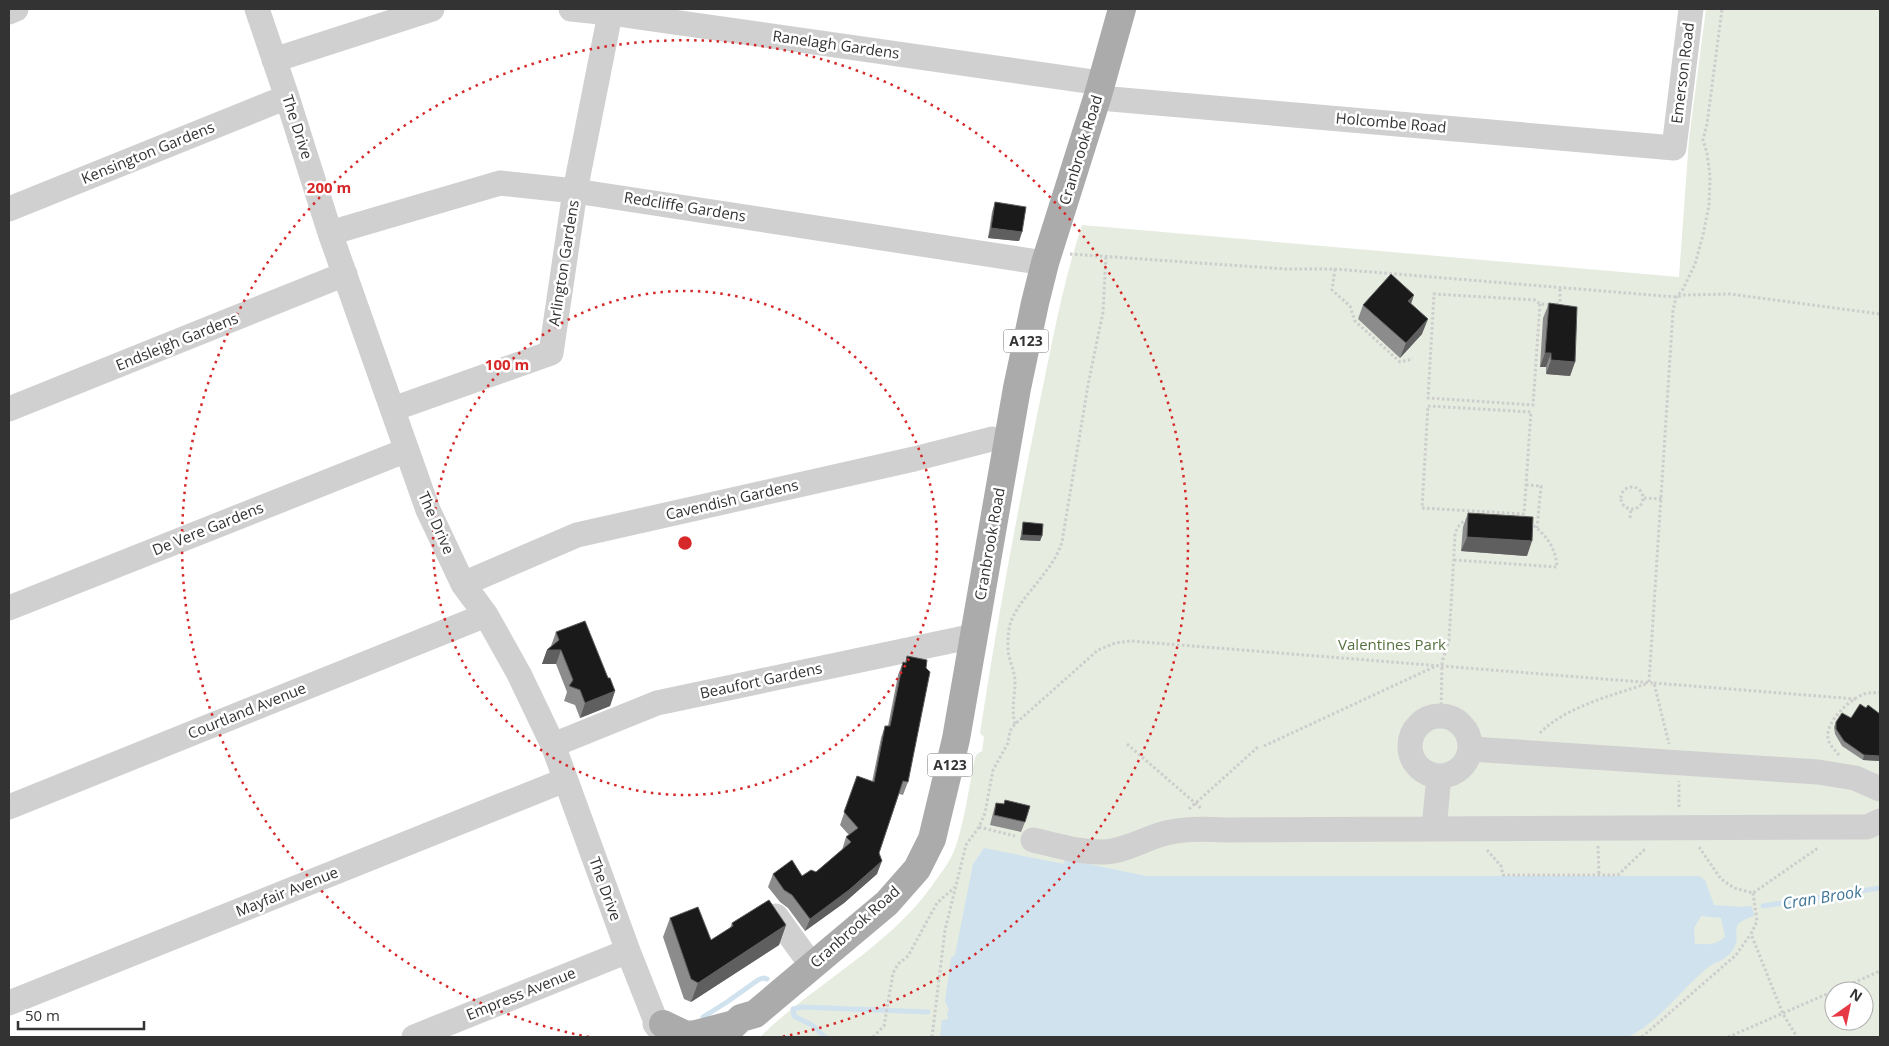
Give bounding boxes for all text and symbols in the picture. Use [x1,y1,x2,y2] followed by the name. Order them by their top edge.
[1666,21,1698,125] street label: Emerson Road
[771,25,901,63] street label: Ranelagh Gardens
[278,92,318,161] street label: The Drive
[1054,92,1106,207] street label: Cranbrook Road
[1335,107,1447,137] street label: Holcombe Road
[78,116,217,188] street label: Kensington Gardens
[307,177,351,197] text: 200 m
[623,186,748,226] street label: Redcliffe Gardens
[543,198,583,327] street label: Arlington Gardens
[112,307,241,375] street label: Endsleigh Gardens
[1004,330,1048,352] road number: A123
[485,354,529,374] text: 100 m
[664,474,800,524] street label: Cavendish Gardens
[969,486,1009,602] street label: Cranbrook Road
[414,488,460,557] street label: The Drive
[149,497,266,560] street label: De Vere Gardens
[676,534,694,552] centre of rings
[1338,634,1446,654] park label: Valentines Park
[698,657,824,703] street label: Beaufort Gardens
[185,677,309,743] street label: Courtland Avenue
[928,754,972,776] road number: A123
[585,854,627,923] street label: The Drive
[232,861,341,921] street label: Mayfair Avenue
[1781,880,1864,914] water label: Cran Brook
[805,881,903,972] street label: Cranbrook Road
[463,962,578,1024] street label: Empress Avenue
[1824,981,1874,1031] north arrow
[1846,984,1866,1006] text: N
[18,998,144,1030] scale bar
[25,1005,60,1025] text: 50 m

